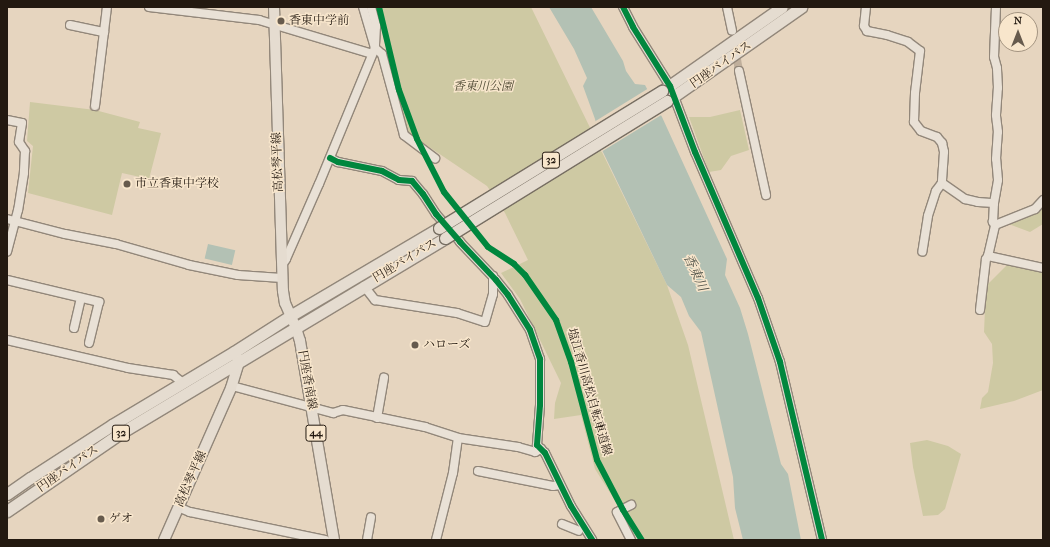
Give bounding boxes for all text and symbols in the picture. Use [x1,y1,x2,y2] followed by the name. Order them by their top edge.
[998,12,1038,52] north arrow
[289,14,349,28] place label: 香東中学前
[1014,14,1022,27] text: N
[276,16,286,26] marker: 香東中学前
[687,38,755,92] street label: 円座バイパス
[453,80,513,94] park label: 香東川公園
[270,132,286,192] street label: 高松琴平線
[541,151,561,169] road number: 32
[135,177,219,191] place label: 市立香東中学校
[122,179,132,189] marker: 市立香東中学校
[370,236,440,286] street label: 円座バイパス
[680,252,710,294] water label: 香東川
[564,327,614,457] street label: 塩江香川高松自転車道線
[423,338,471,352] place label: ハローズ
[410,340,420,350] marker: ハローズ
[295,349,319,411] street label: 円座香南線
[111,424,131,442] road number: 32
[305,424,327,442] road number: 44
[34,442,102,496] street label: 円座バイパス
[172,449,210,509] street label: 高松琴平線
[109,512,133,526] place label: ゲオ
[96,514,106,524] marker: ゲオ

